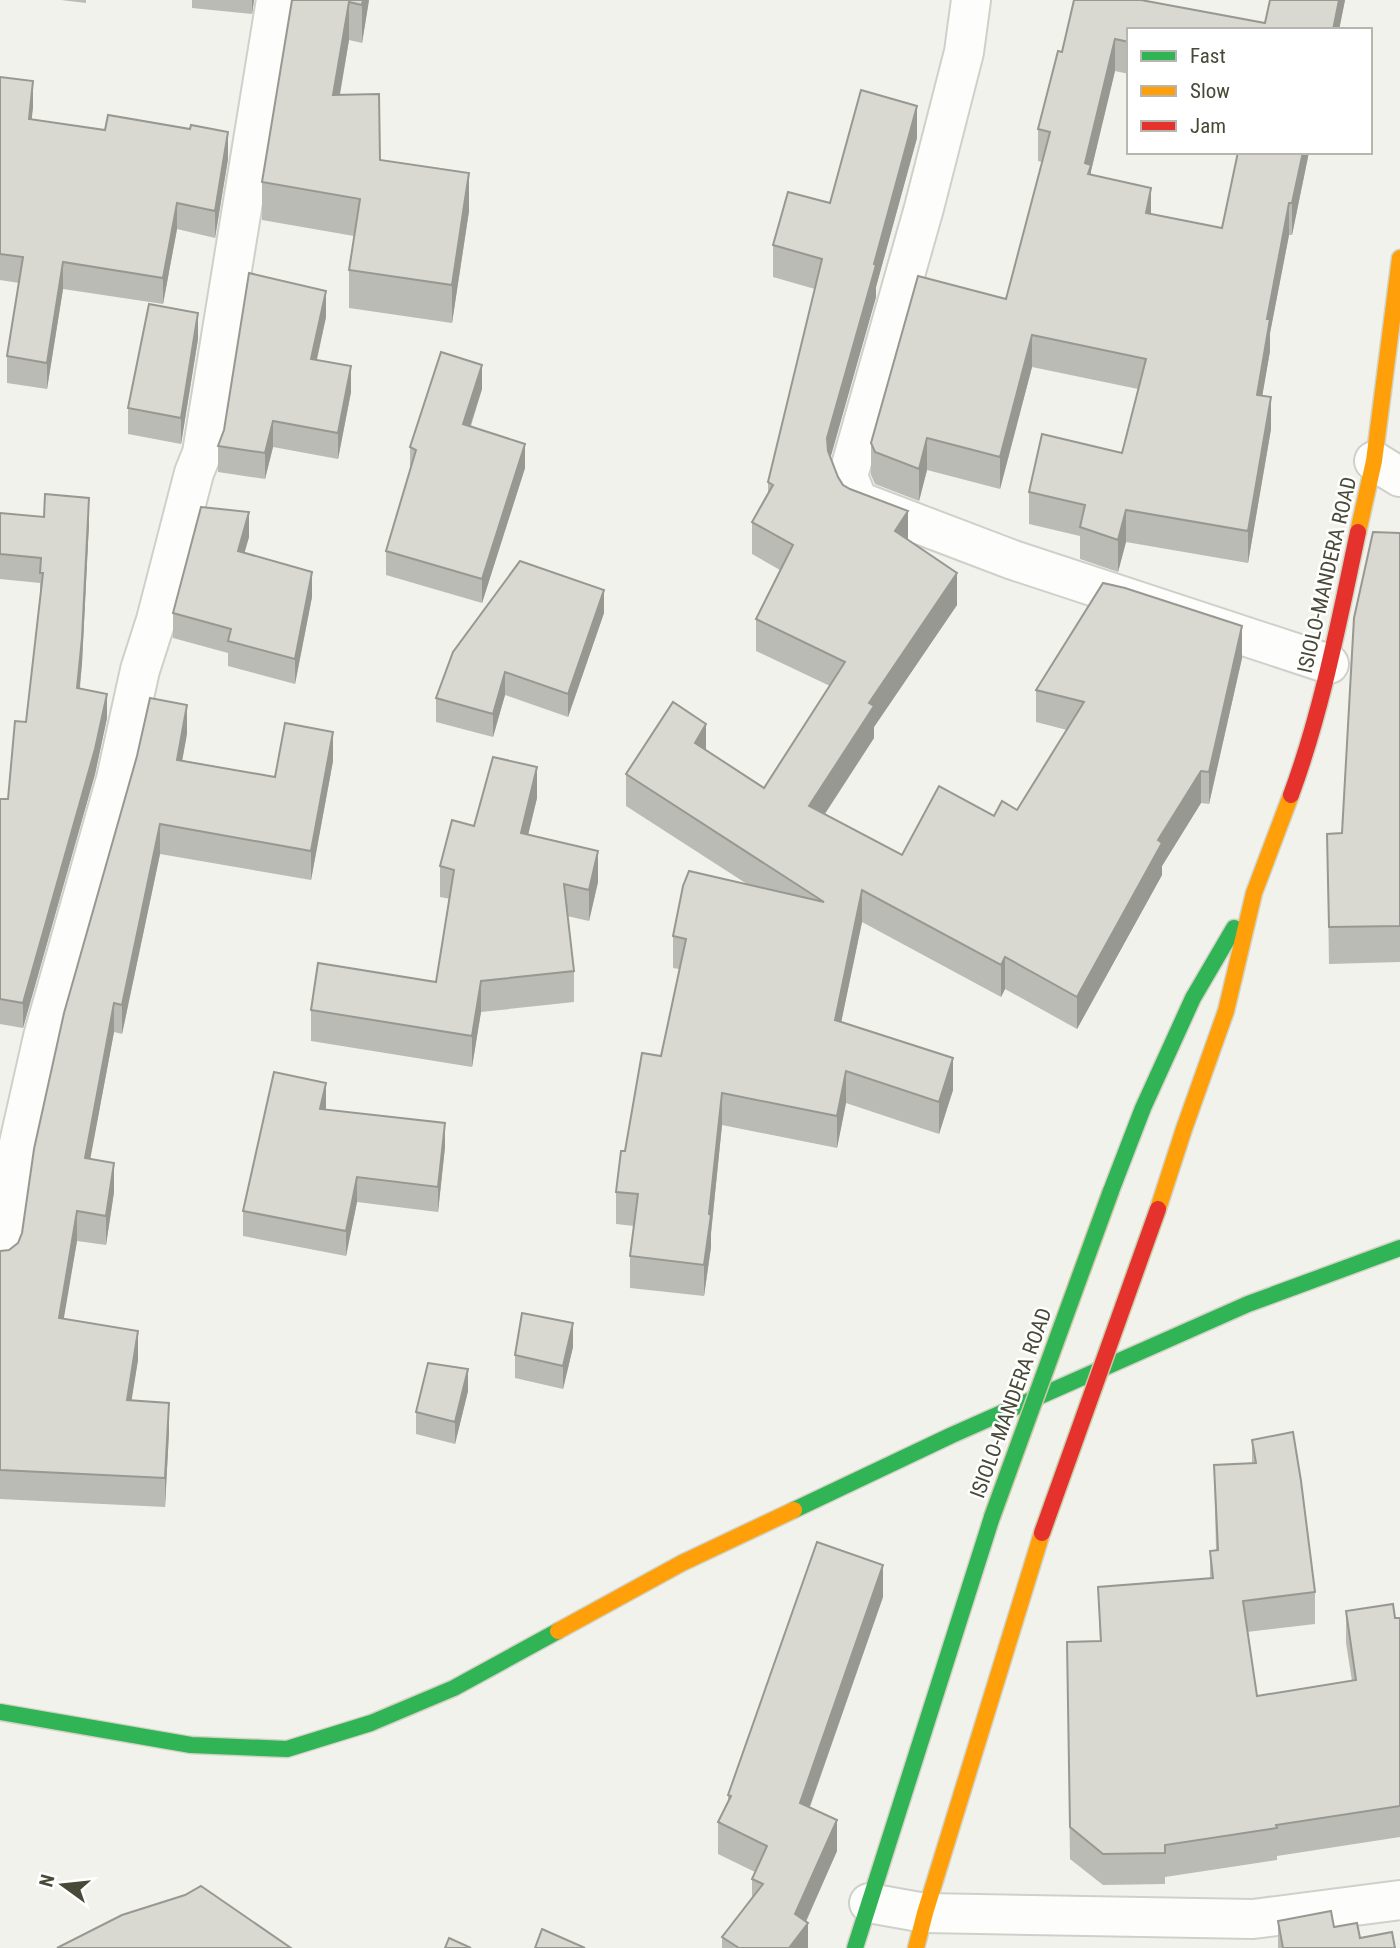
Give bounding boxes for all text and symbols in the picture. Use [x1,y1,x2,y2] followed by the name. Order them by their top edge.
[1127,28,1372,154] legend
[1190,44,1226,68] text: Fast
[1190,79,1230,103] text: Slow
[1190,114,1226,138] text: Jam
[1293,475,1361,675] street label: ISIOLO-MANDERA ROAD
[965,1305,1057,1501] street label: ISIOLO-MANDERA ROAD
[28,1850,98,1920] north arrow
[34,1872,60,1889] text: N

